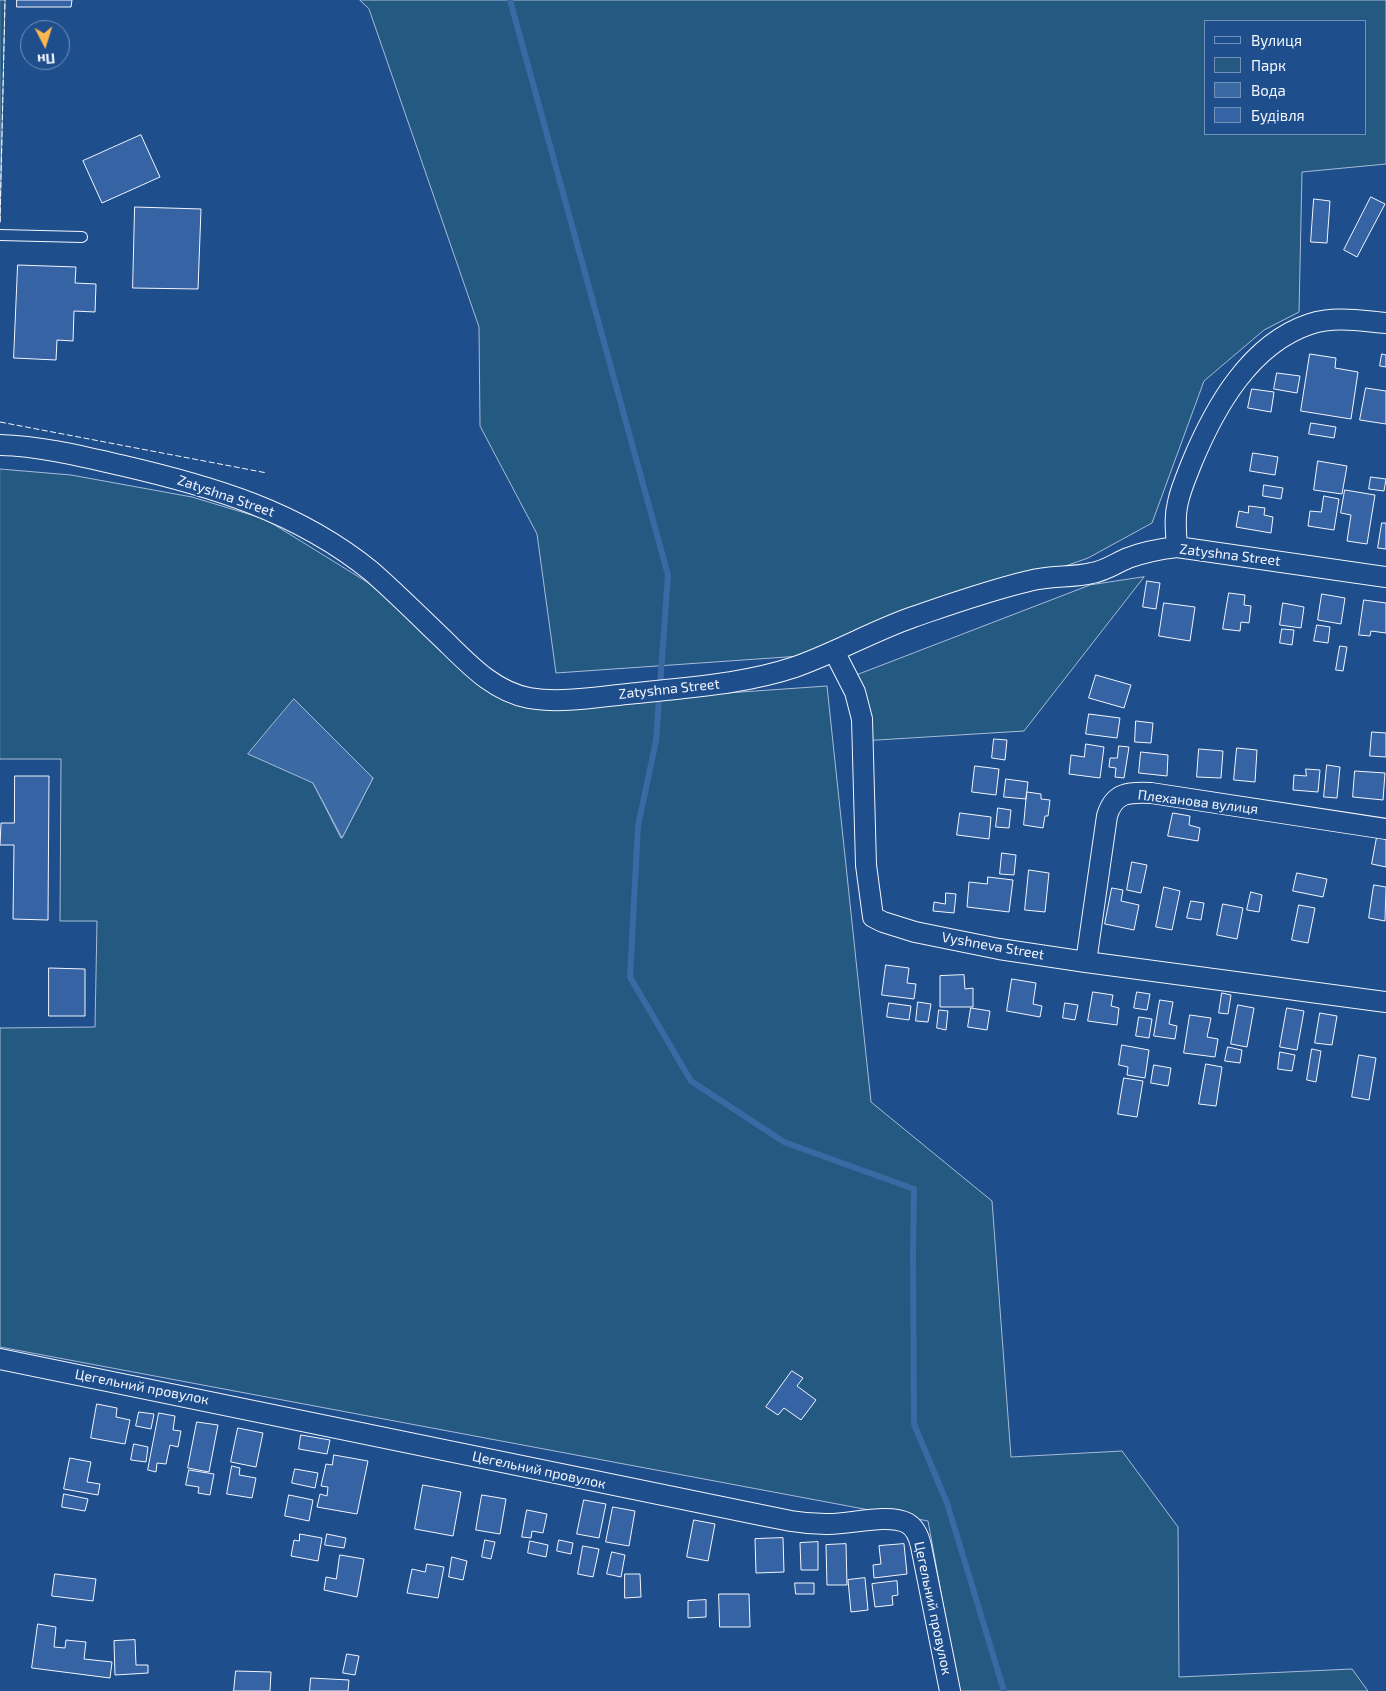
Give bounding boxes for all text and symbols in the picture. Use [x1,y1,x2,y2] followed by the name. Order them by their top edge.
[20,20,70,70] north arrow
[1204,20,1366,135] legend
[1251,31,1302,49] text: Вулиця
[36,50,56,69] text: Пн
[1251,56,1286,74] text: Парк
[1251,81,1286,99] text: Вода
[1251,106,1305,124] text: Будівля
[175,472,277,520] street label: Zatyshna Street
[1179,540,1281,570] street label: Zatyshna Street
[618,675,720,703] street label: Zatyshna Street
[1137,786,1259,818] street label: Плеханова вулиця
[940,929,1046,963] street label: Vyshneva Street
[74,1366,210,1408] street label: Цегельний провулок
[471,1448,607,1492] street label: Цегельний провулок
[911,1540,955,1676] street label: Цегельний провулок

